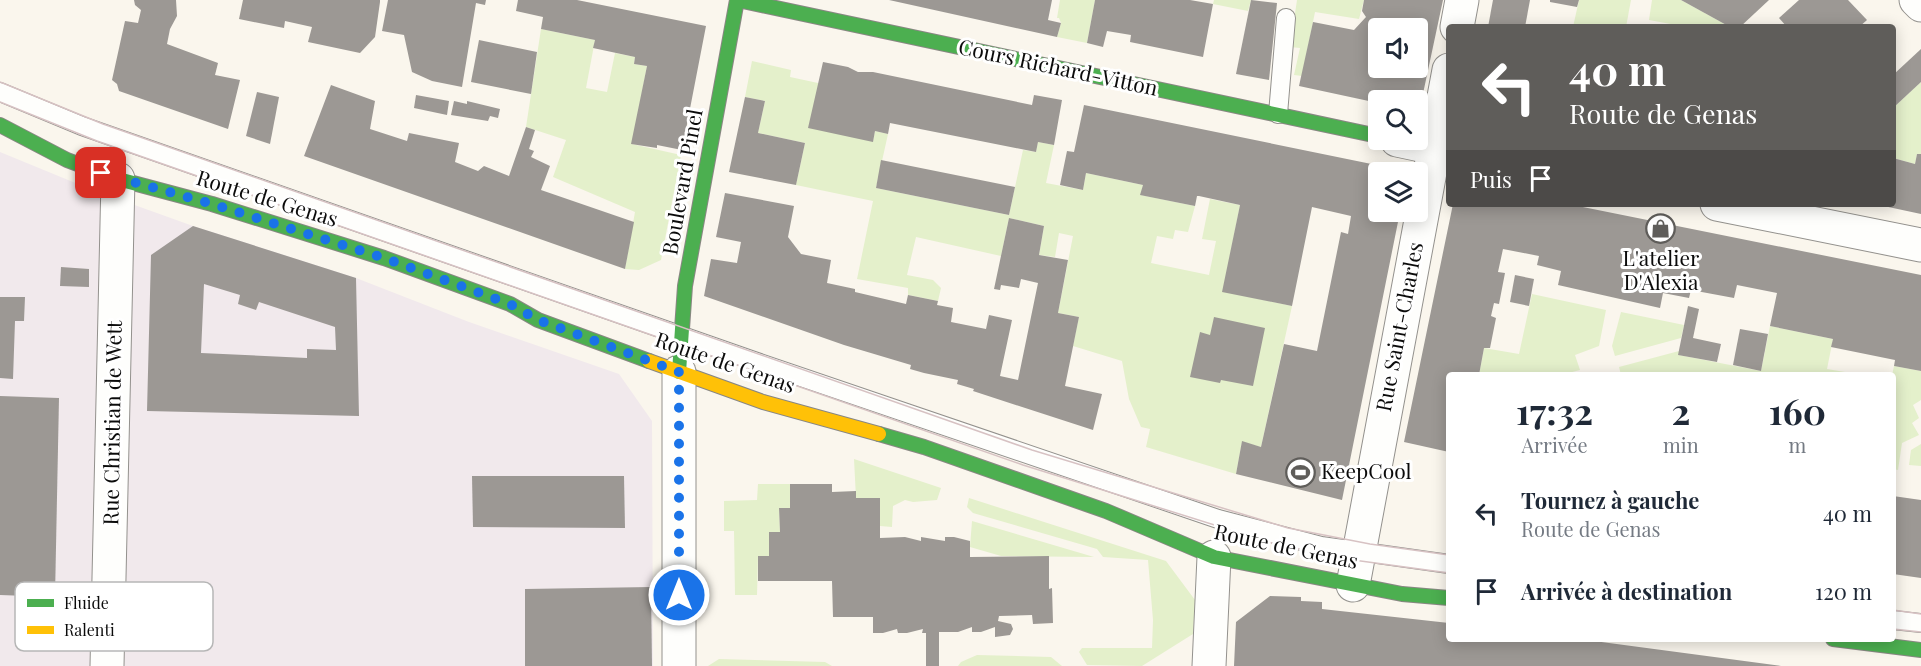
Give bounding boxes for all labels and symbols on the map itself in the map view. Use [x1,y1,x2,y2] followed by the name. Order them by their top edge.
[956,31,1161,101] street label: Cours Richard-Vitton
[654,106,708,257] street label: Boulevard Pinel
[75,147,126,198] pin
[193,162,342,232] street label: Route de Genas
[1645,212,1677,244] shop icon: L'atelier D'Alexia
[1368,239,1428,414] street label: Rue Saint-Charles
[1623,243,1700,295] place label: L'atelier D'Alexia
[95,320,127,526] street label: Rue Christian de Wett
[652,324,799,398] street label: Route de Genas
[1284,456,1316,488] sports icon: KeepCool
[1321,456,1411,484] place label: KeepCool
[1212,516,1361,574] street label: Route de Genas
[647,563,711,627] position arrow
[15,582,213,651] legend
[64,592,109,613] text: Fluide
[64,619,115,640] text: Ralenti

